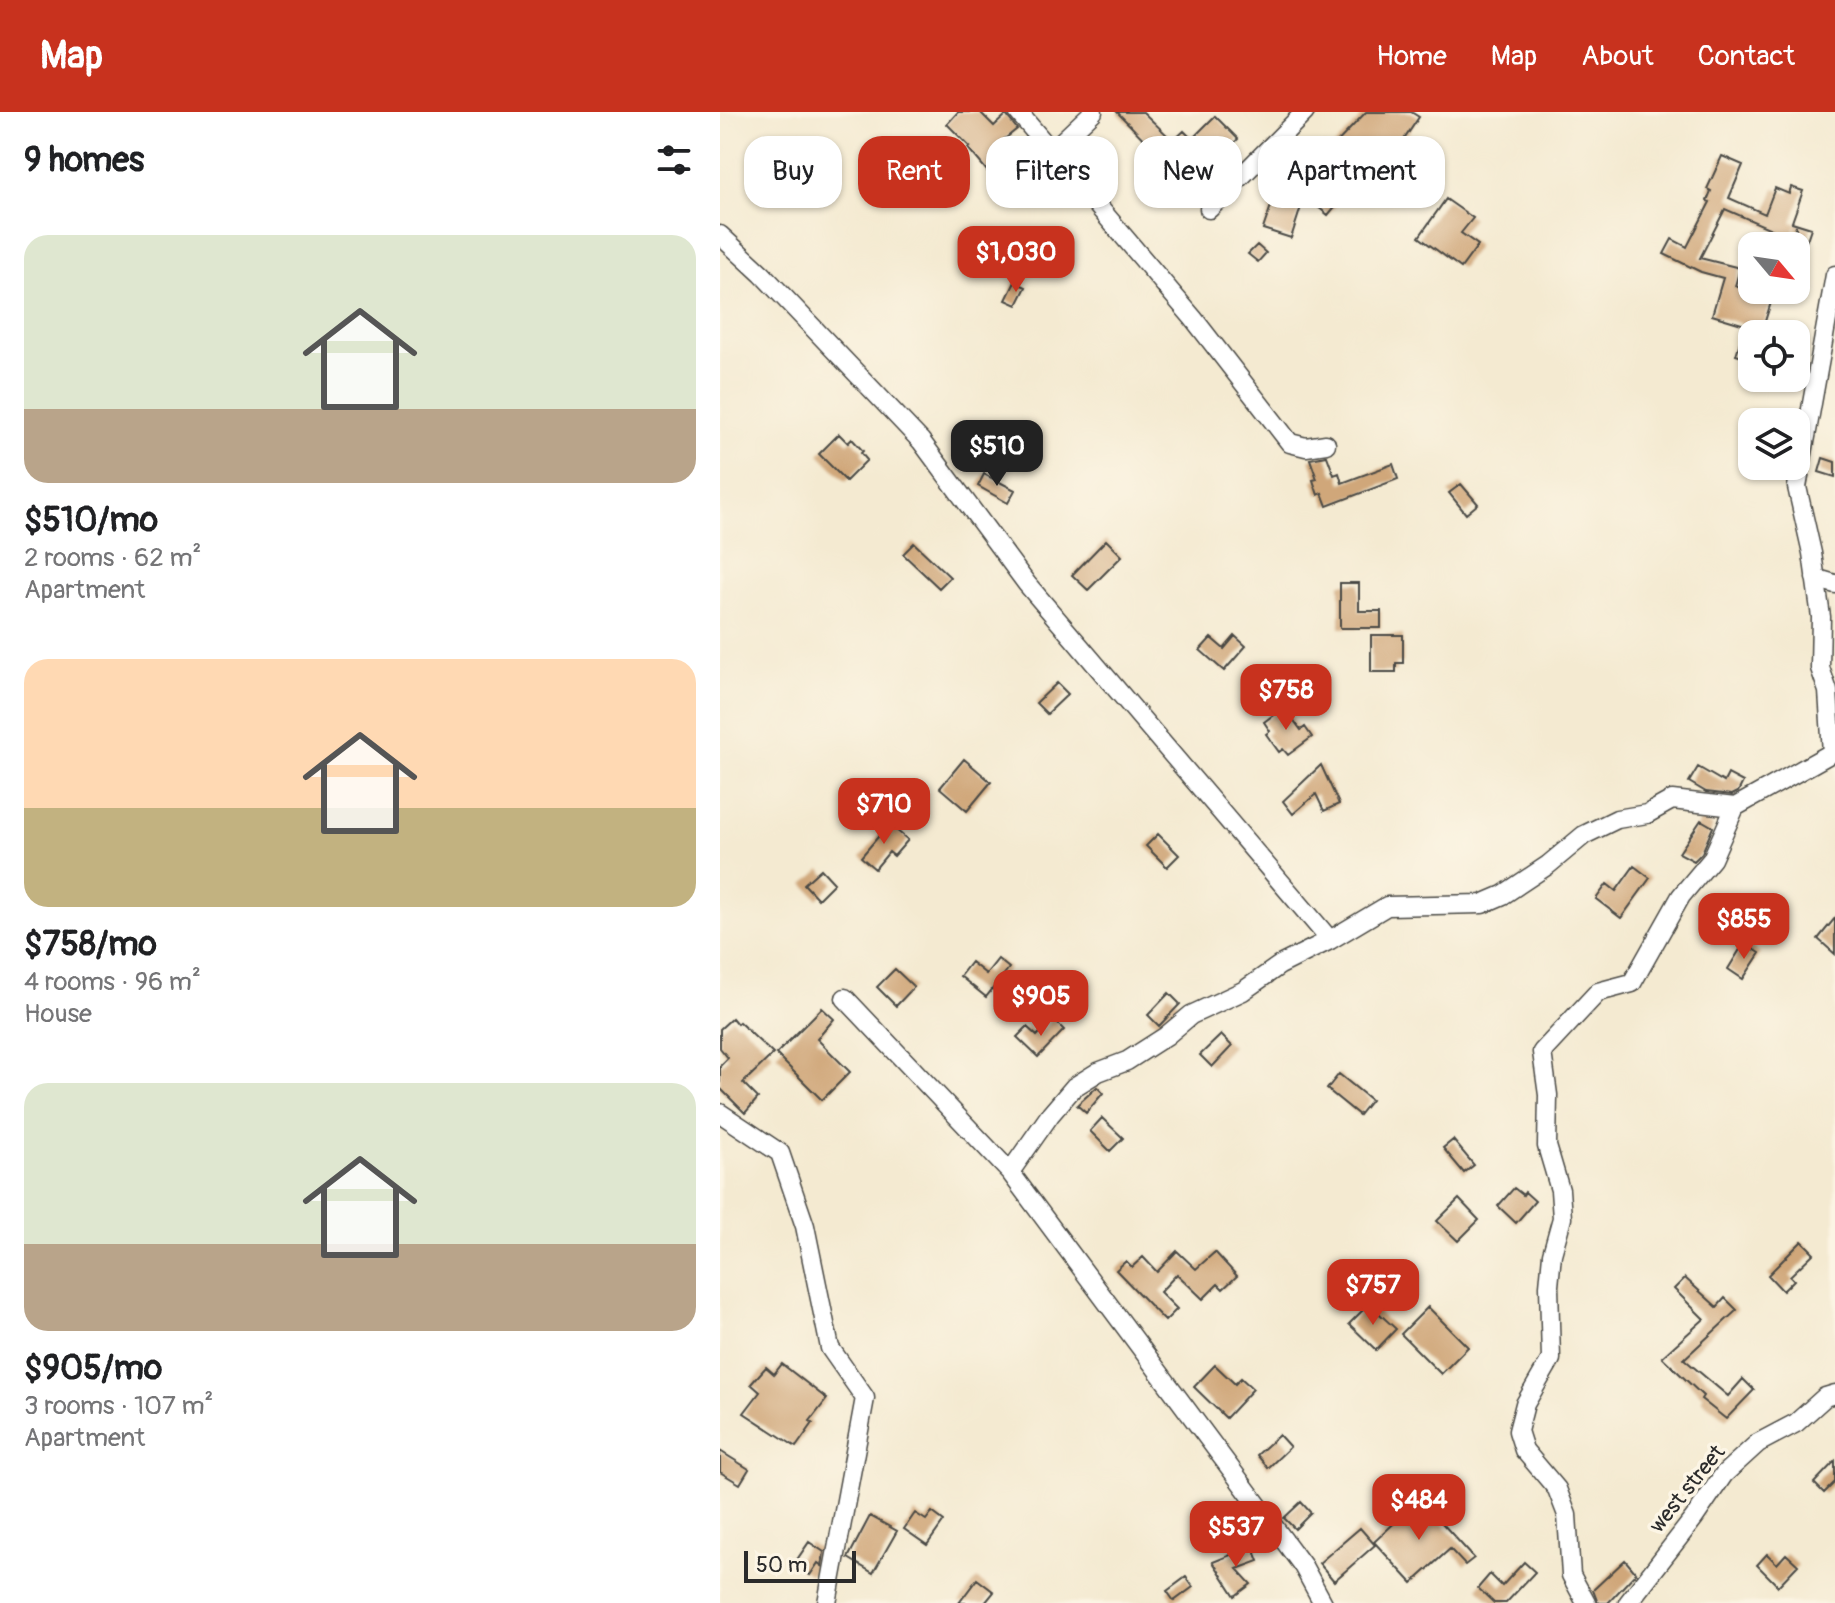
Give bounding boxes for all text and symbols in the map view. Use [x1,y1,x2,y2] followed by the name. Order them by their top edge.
[40,32,103,80] text: Map
[1376,39,1447,74] text: Home
[1491,39,1537,74] text: Map
[1581,39,1654,74] text: About
[1698,39,1795,74] text: Contact
[744,136,842,208] chip: Buy
[858,136,970,208] chip: Rent
[986,136,1118,208] chip: Filters
[1134,136,1242,208] chip: New
[1258,136,1445,208] chip: Apartment
[652,138,696,182] icon: filters
[24,139,144,182] text: 9 homes
[951,226,1081,294] pin: $1,030
[1738,232,1810,304] north arrow
[1738,232,1810,480] map controls
[976,236,1056,268] text: $1,030
[288,287,432,431] icon: home
[1738,320,1810,392] button: locate
[1738,408,1810,480] button: layers
[950,420,1044,488] pin: $510
[969,430,1025,462] text: $510
[24,499,158,542] text: $510/mo
[24,542,201,574] text: 2 rooms · 62 m²
[24,574,145,606] text: Apartment
[1239,664,1333,732] pin: $758
[1258,674,1314,706] text: $758
[288,711,432,855] icon: home
[837,778,931,846] pin: $710
[856,788,912,820] text: $710
[1697,893,1791,961] pin: $855
[1716,903,1772,935] text: $855
[24,923,157,966] text: $758/mo
[24,966,201,998] text: 4 rooms · 96 m²
[994,970,1088,1038] pin: $905
[1011,980,1071,1012] text: $905
[24,998,92,1030] text: House
[288,1135,432,1279] icon: home
[1326,1259,1420,1327] pin: $757
[1345,1269,1401,1301] text: $757
[24,1347,162,1390] text: $905/mo
[24,1390,213,1422] text: 3 rooms · 107 m²
[24,1422,145,1454] text: Apartment
[1643,1439,1731,1539] street label: west street
[1372,1474,1466,1542] pin: $484
[1390,1484,1448,1516] text: $484
[1189,1501,1283,1569] pin: $537
[1208,1511,1264,1543] text: $537
[744,1547,856,1583] scale bar
[756,1551,807,1579] text: 50 m

